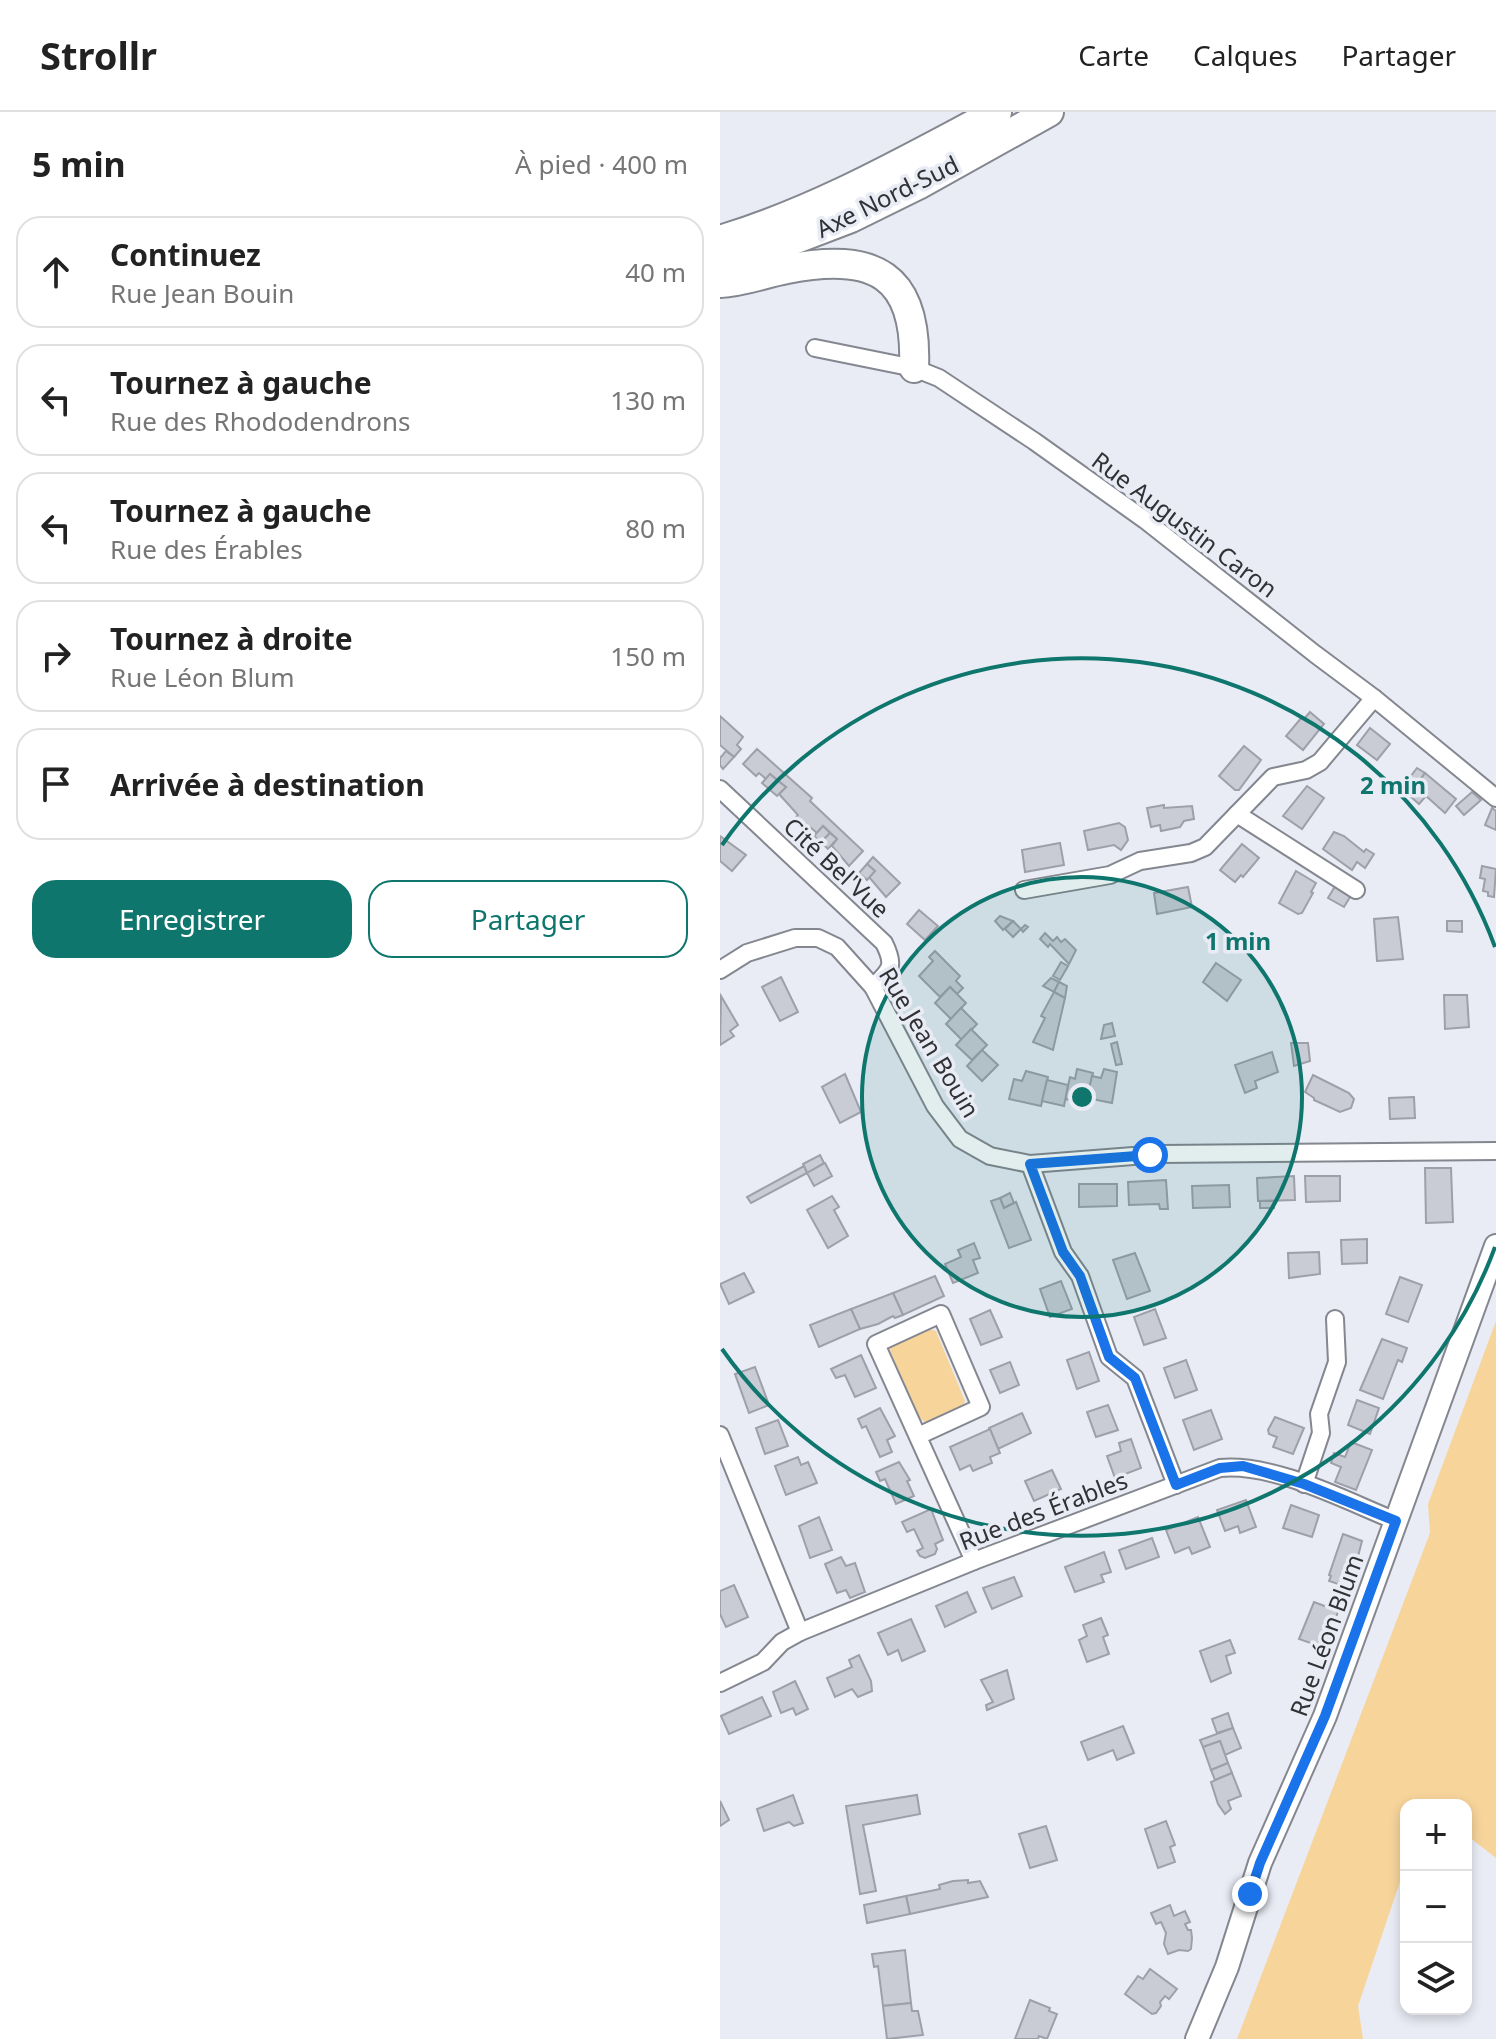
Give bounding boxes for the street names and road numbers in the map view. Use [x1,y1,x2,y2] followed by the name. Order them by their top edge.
[810,147,964,245] street label: Axe Nord-Sud
[1086,443,1284,605] street label: Rue Augustin Caron
[777,809,897,925] street label: Cité Bel'Vue
[872,961,988,1123] street label: Rue Jean Bouin
[954,1463,1132,1557] street label: Rue des Érables
[1281,1549,1371,1721] street label: Rue Léon Blum

